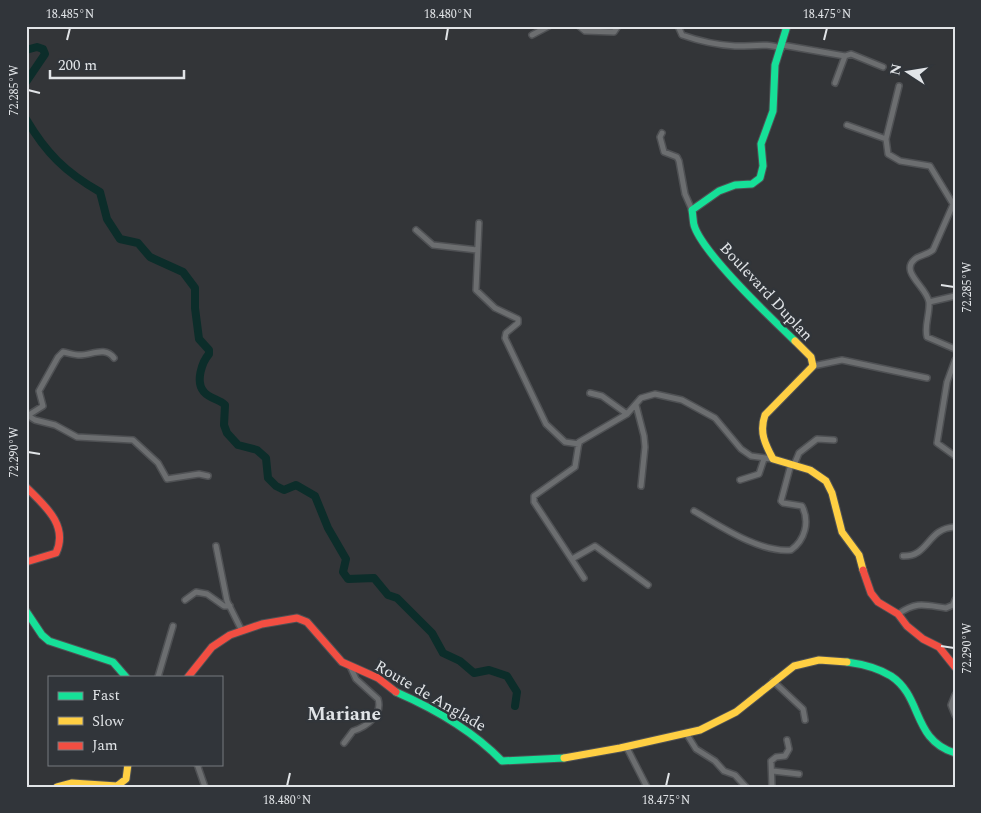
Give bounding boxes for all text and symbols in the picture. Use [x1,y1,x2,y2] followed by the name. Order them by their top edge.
[46,5,94,24] text: 18.485°N
[424,5,472,24] text: 18.480°N
[803,5,851,24] text: 18.475°N
[50,48,184,80] scale bar
[884,48,934,98] north arrow
[58,54,97,77] text: 200 m
[884,62,907,77] text: N
[5,64,24,115] text: 72.285°W
[714,237,819,347] street label: Boulevard Duplan
[958,261,977,312] text: 72.285°W
[5,426,24,477] text: 72.290°W
[958,622,977,673] text: 72.290°W
[370,654,491,738] street label: Route de Anglade
[48,676,222,766] legend
[92,684,120,707] text: Fast
[307,700,381,729] district label: Mariane
[92,710,124,733] text: Slow
[92,734,118,757] text: Jam
[263,791,311,810] text: 18.480°N
[642,791,690,810] text: 18.475°N

